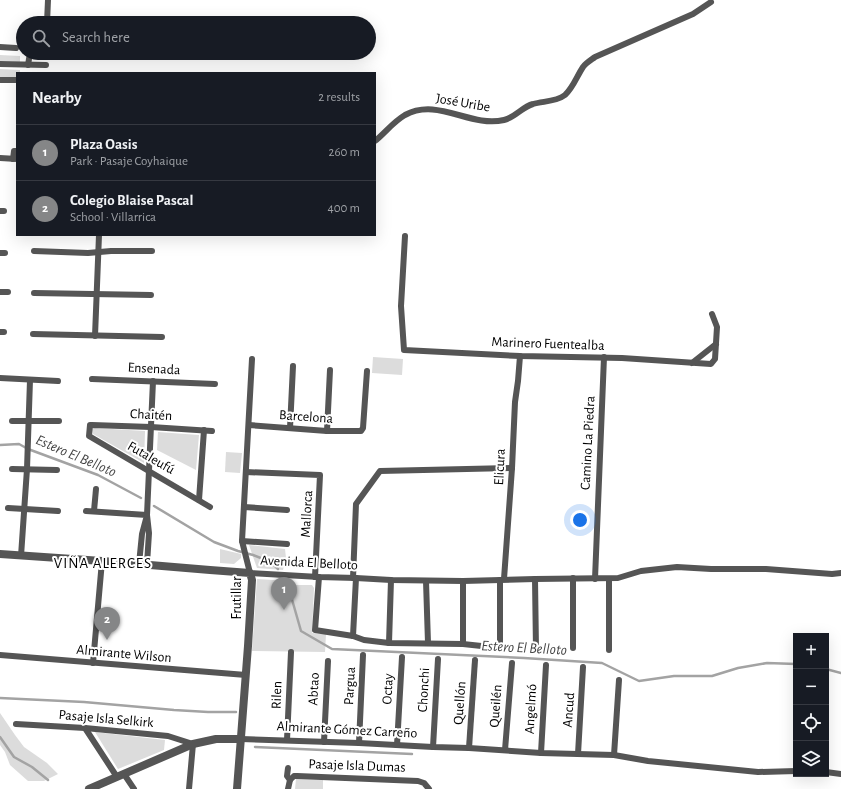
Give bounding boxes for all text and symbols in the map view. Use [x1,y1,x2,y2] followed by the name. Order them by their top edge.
[16,16,376,60] search box
[30,27,52,49] icon: search
[62,30,130,45] text: Search here
[32,89,82,106] text: Nearby
[318,91,360,104] text: 2 results
[435,91,491,115] street label: José Uribe
[70,137,138,152] text: Plaza Oasis
[43,146,47,159] text: 1
[329,146,360,159] text: 260 m
[70,155,188,168] text: Park · Pasaje Coyhaique
[70,193,193,208] text: Colegio Blaise Pascal
[42,202,48,215] text: 2
[327,202,360,215] text: 400 m
[70,211,156,224] text: School · Villarrica
[491,335,605,353] street label: Marinero Fuentealba
[127,361,181,377] street label: Ensenada
[579,395,597,491] street label: Camino La Piedra
[129,407,173,423] street label: Chaitén
[279,408,334,426] street label: Barcelona
[34,432,118,480] water label: Estero El Belloto
[125,439,177,477] street label: Futaleufú
[492,448,508,486] street label: Elicura
[299,490,315,538] street label: Mallorca
[570,510,590,530] your location
[260,553,358,573] street label: Avenida El Belloto
[54,555,152,571] district label: VIÑA ALERCES
[230,576,244,619] street label: Frutillar
[271,577,297,610] pin: 1
[94,607,120,640] pin: 2
[793,633,829,777] map controls
[793,633,829,669] button: +
[481,638,567,658] water label: Estero El Belloto
[76,643,172,665] street label: Almirante Wilson
[342,666,358,705] street label: Pargua
[416,667,432,713] street label: Chonchi
[793,669,829,705] button: −
[306,672,322,706] street label: Abtao
[380,673,396,705] street label: Octay
[270,681,284,709] street label: Rilen
[452,681,468,725] street label: Quellón
[488,684,504,728] street label: Queilén
[523,684,539,734] street label: Angelmó
[561,692,577,728] street label: Ancud
[793,705,829,741] button: locate
[58,708,155,730] street label: Pasaje Isla Selkirk
[276,719,418,741] street label: Almirante Gómez Carreño
[793,741,829,777] button: layers
[308,757,406,775] street label: Pasaje Isla Dumas

